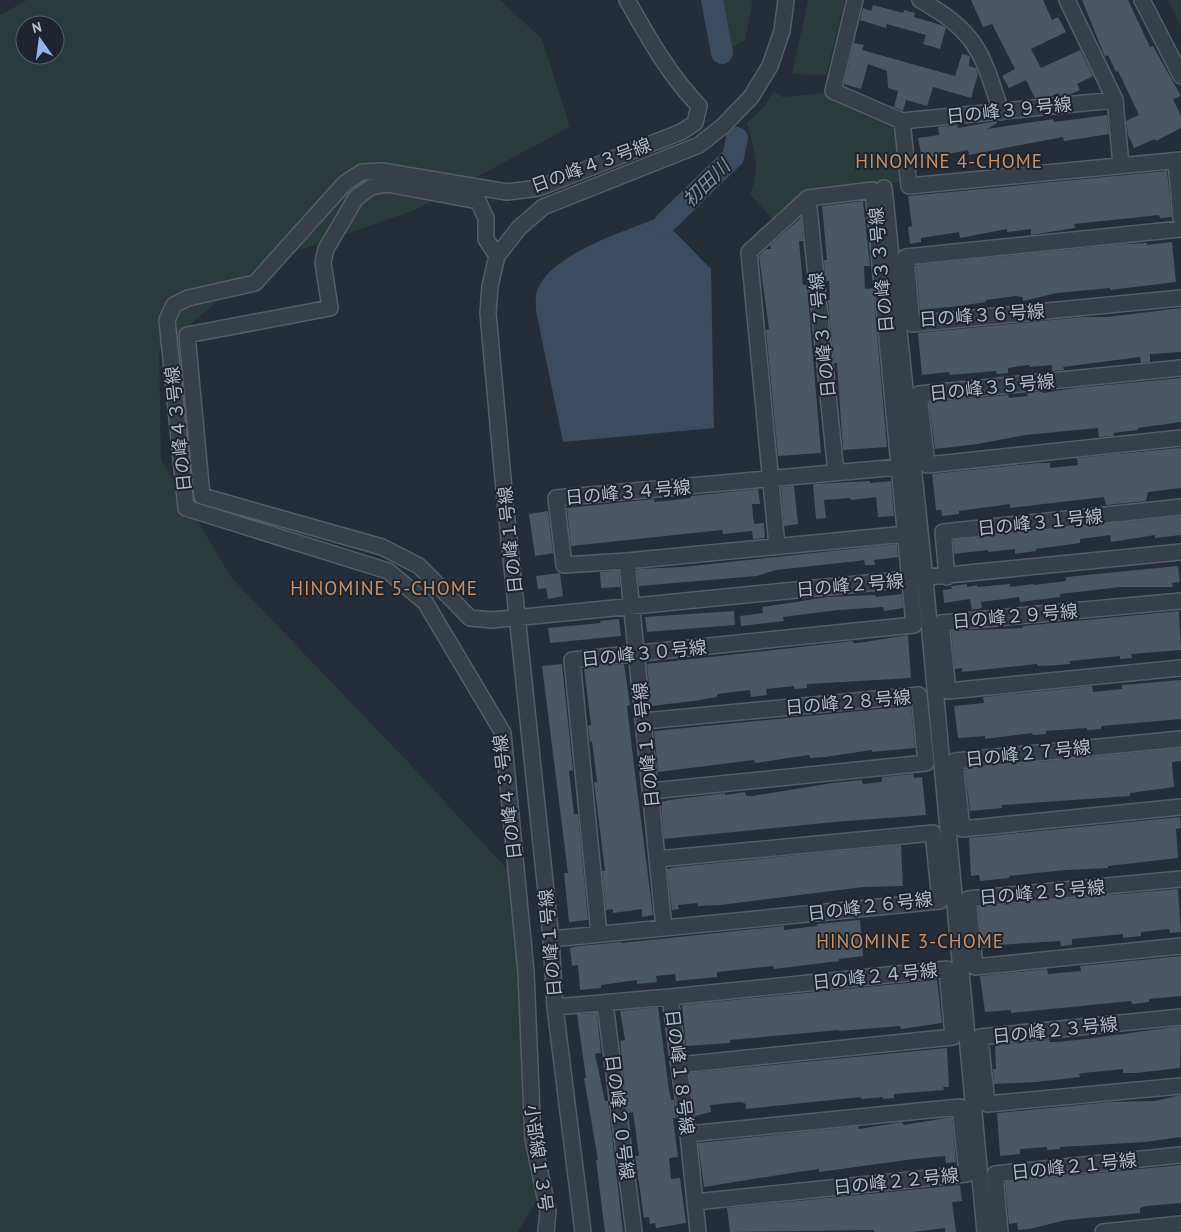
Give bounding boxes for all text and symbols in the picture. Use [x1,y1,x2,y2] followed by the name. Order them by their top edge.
[15,15,65,65] north arrow
[30,18,43,37] text: N
[945,92,1073,128] street label: 日の峰３９号線
[528,133,654,197] street label: 日の峰４３号線
[855,149,1043,173] district label: HINOMINE 4-CHOME
[677,153,736,212] water label: 初田川
[864,206,898,334] street label: 日の峰３３号線
[804,271,840,399] street label: 日の峰３７号線
[918,299,1046,331] street label: 日の峰３６号線
[160,365,196,493] street label: 日の峰４３号線
[928,369,1056,405] street label: 日の峰３５号線
[564,475,692,509] street label: 日の峰３４号線
[493,485,527,595] street label: 日の峰１号線
[976,504,1104,540] street label: 日の峰３１号線
[795,569,905,601] street label: 日の峰２号線
[290,576,478,600] district label: HINOMINE 5-CHOME
[951,599,1079,633] street label: 日の峰２９号線
[580,635,708,671] street label: 日の峰３０号線
[628,681,664,809] street label: 日の峰１９号線
[784,685,912,719] street label: 日の峰２８号線
[488,733,526,861] street label: 日の峰４３号線
[964,735,1092,771] street label: 日の峰２７号線
[978,875,1106,909] street label: 日の峰２５号線
[806,887,934,925] street label: 日の峰２６号線
[534,888,566,998] street label: 日の峰１号線
[816,929,1004,953] district label: HINOMINE 3-CHOME
[811,958,939,994] street label: 日の峰２４号線
[661,1008,699,1136] street label: 日の峰１８号線
[991,1012,1119,1048] street label: 日の峰２３号線
[601,1053,639,1181] street label: 日の峰２０号線
[520,1103,558,1213] street label: 小部線１３号
[1010,1148,1138,1184] street label: 日の峰２１号線
[832,1163,960,1199] street label: 日の峰２２号線

